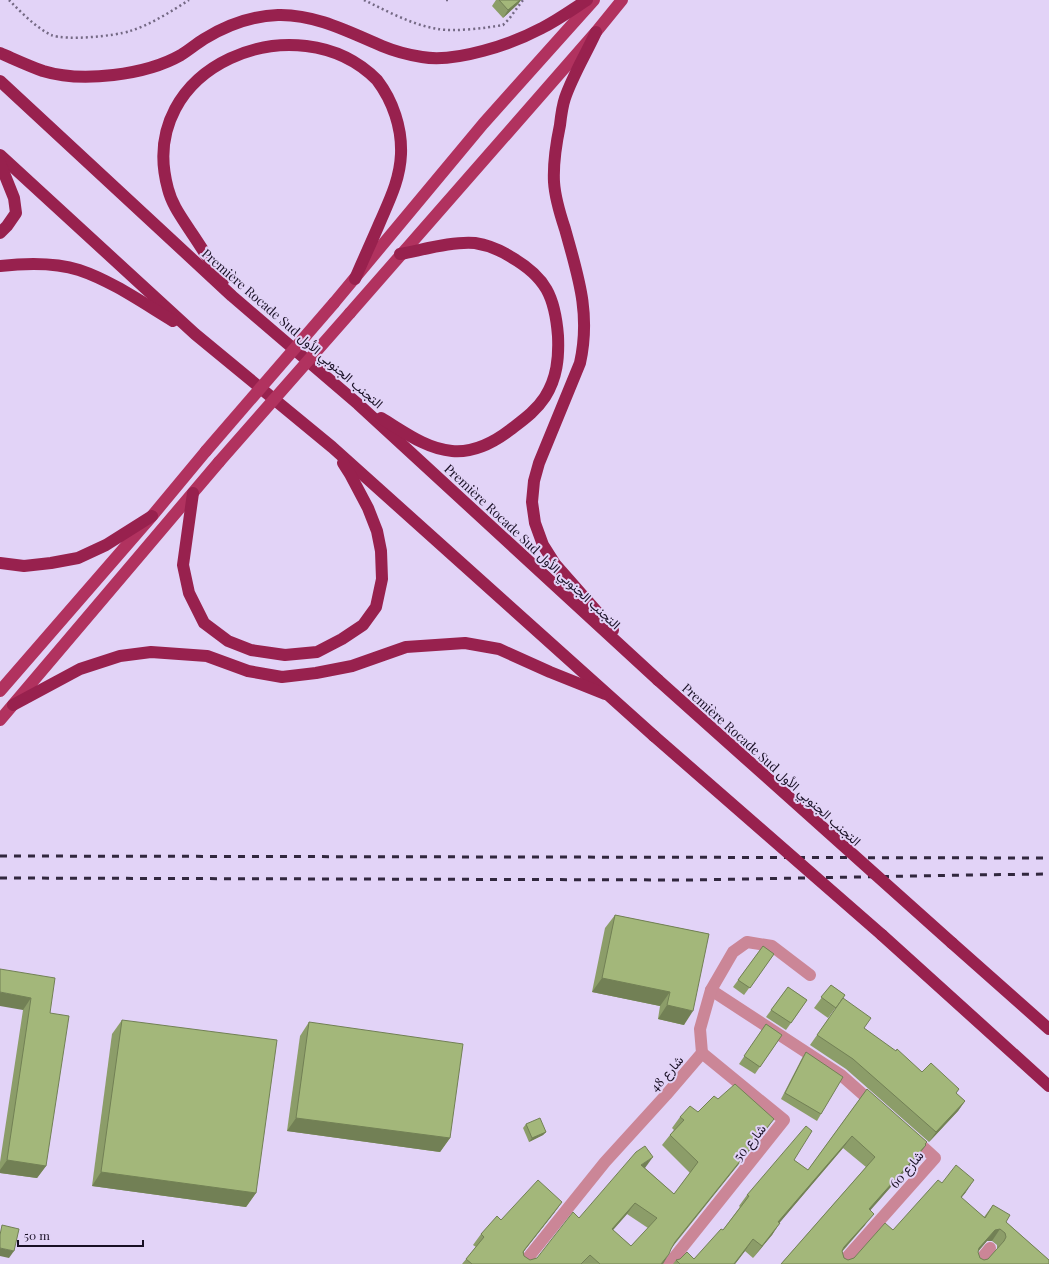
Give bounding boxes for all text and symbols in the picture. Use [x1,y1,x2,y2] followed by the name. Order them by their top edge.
[197,244,387,414] street label: Première Rocade Sud التجنب الجنوبي الأول
[439,460,625,635] street label: Première Rocade Sud التجنب الجنوبي الأول
[677,679,865,851] street label: Première Rocade Sud التجنب الجنوبي الأول
[646,1051,688,1096] street label: شارع 48
[729,1120,771,1165] street label: شارع 50
[885,1147,928,1193] street label: شارع 60
[18,1222,143,1248] scale bar
[24,1227,50,1243] text: 50 m

